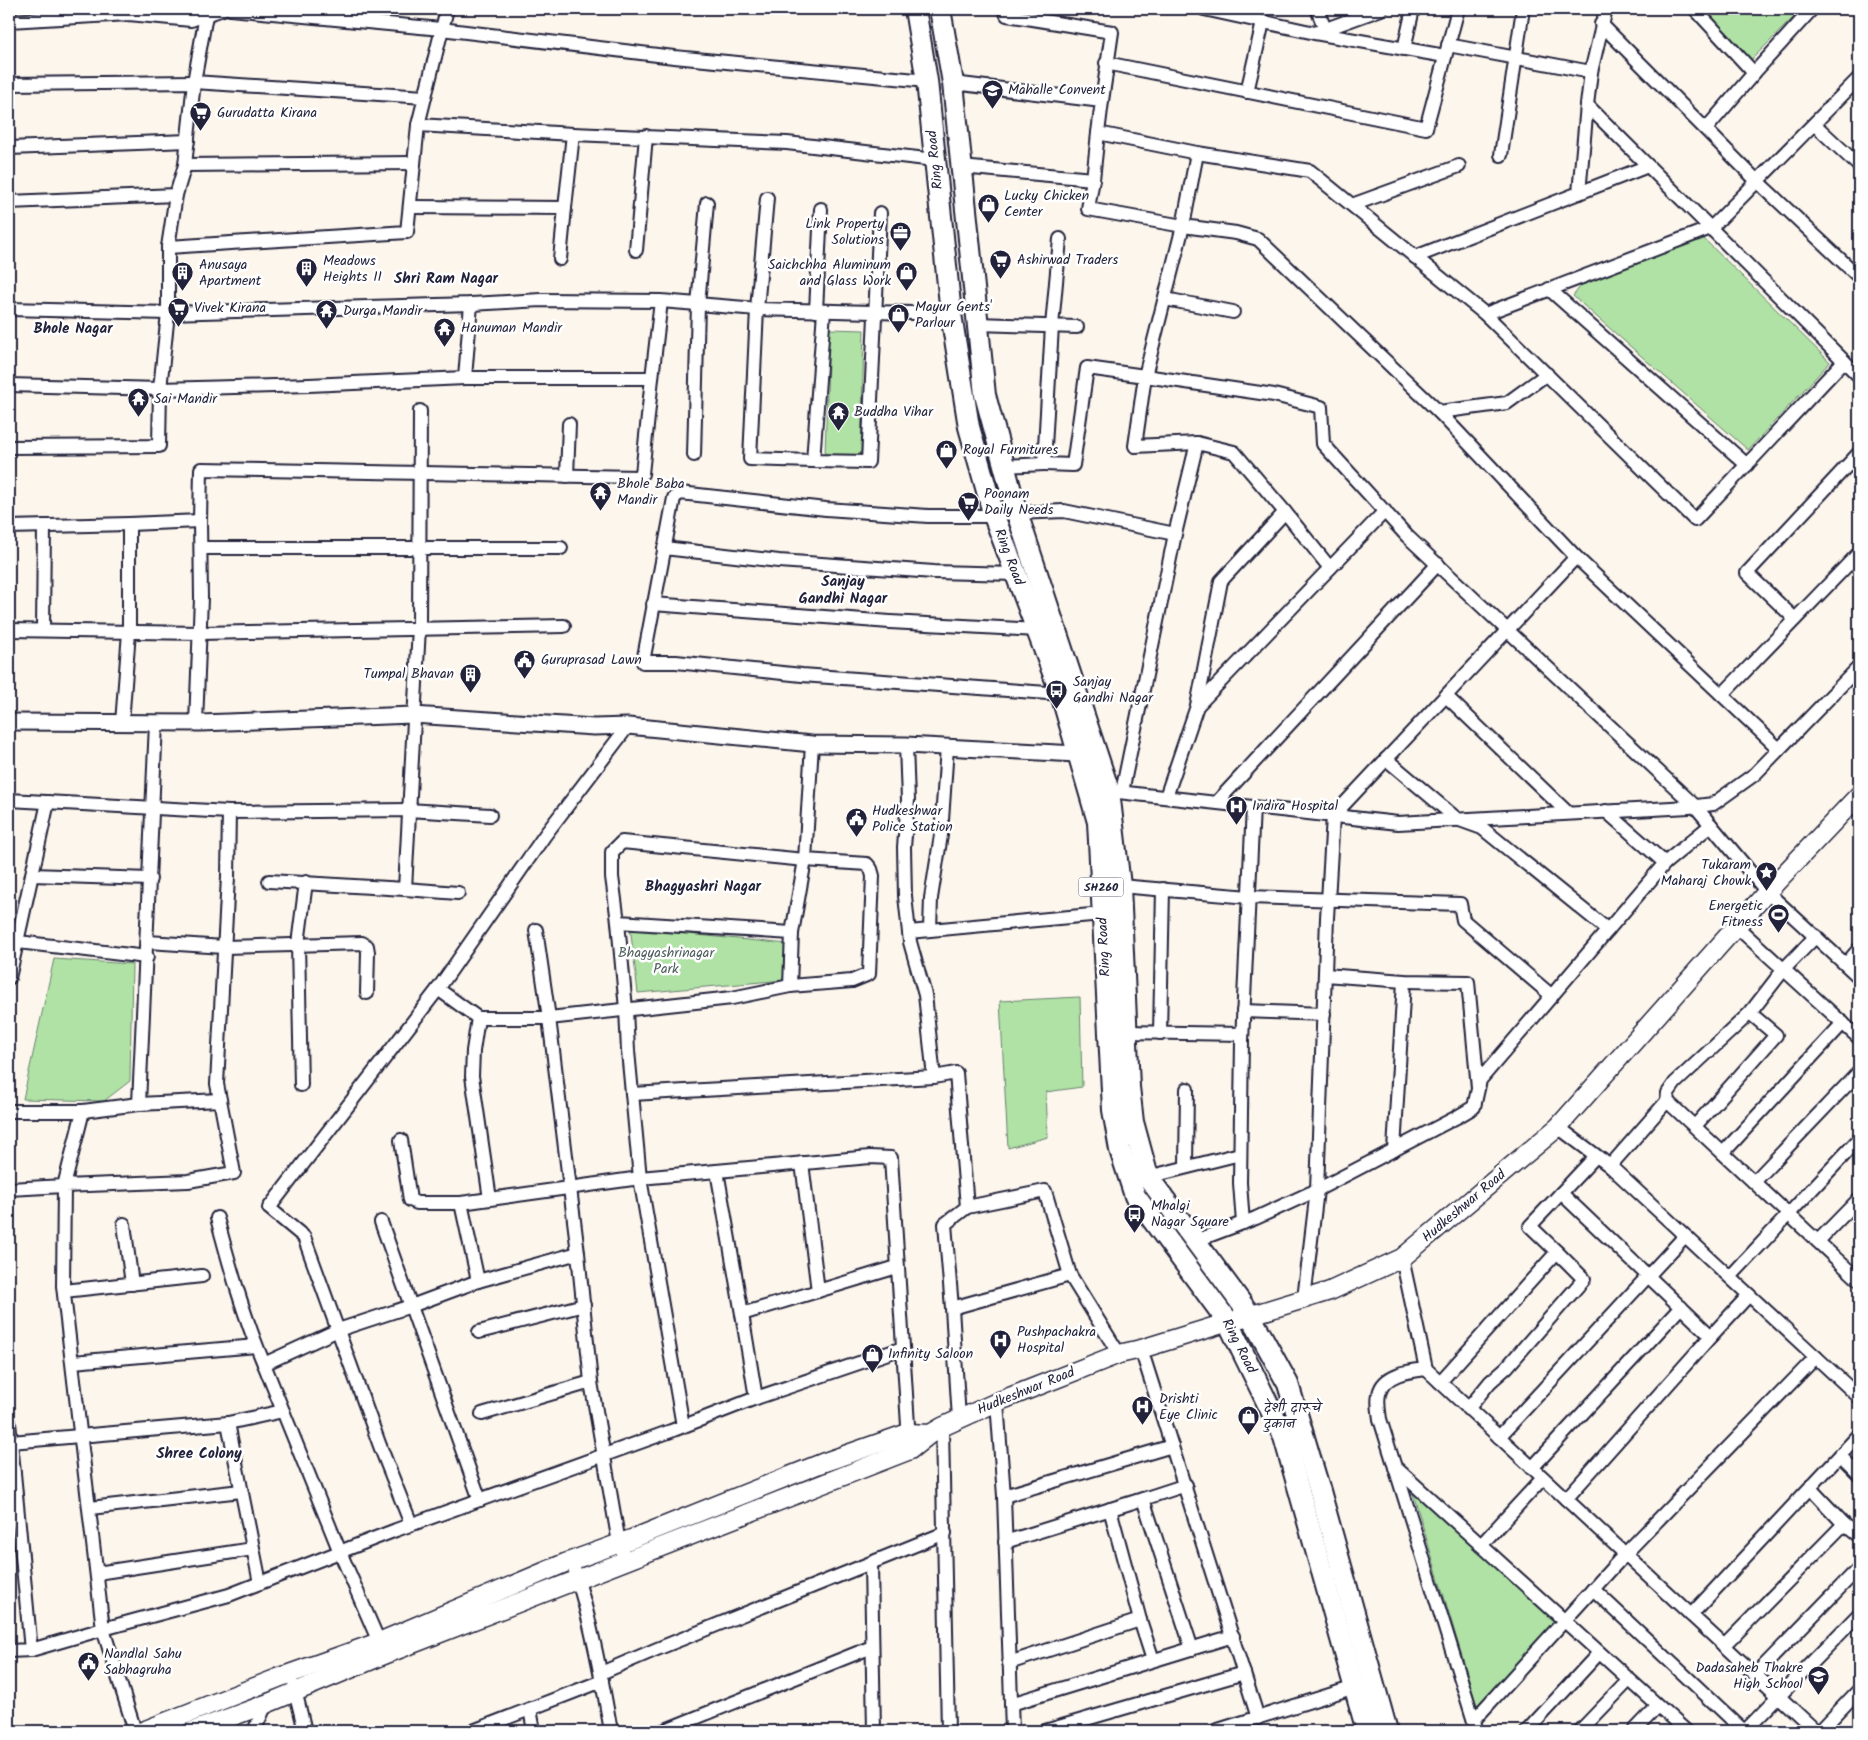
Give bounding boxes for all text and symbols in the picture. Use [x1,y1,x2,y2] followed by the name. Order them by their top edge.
[980,78,1004,109] school or university icon: Mahalle Convent
[1008,79,1106,101] place label: Mahalle Convent
[189,101,213,132] supermarket icon: Gurudatta Kirana
[217,102,317,124] place label: Gurudatta Kirana
[921,128,949,191] street label: Ring Road
[1004,185,1089,223] place label: Lucky Chicken Center
[976,192,1000,223] shop icon: Lucky Chicken Center
[805,213,884,251] place label: Link Property Solutions
[888,220,912,251] office icon: Link Property Solutions
[989,248,1013,279] supermarket icon: Ashirwad Traders
[1017,249,1118,271] place label: Ashirwad Traders
[323,250,382,288] place label: Meadows Heights II
[199,254,262,292] place label: Anusaya Apartment
[768,254,891,292] place label: Saichchha Aluminum and Glass Work
[295,257,319,288] building icon: Meadows Heights II
[171,261,195,292] building icon: Anusaya Apartment
[895,261,919,292] shop icon: Saichchha Aluminum and Glass Work
[394,267,499,291] district label: Shri Ram Nagar
[166,296,190,327] supermarket icon: Vivek Kirana
[915,296,993,334] place label: Mayur Gents' Parlour
[194,297,266,319] place label: Vivek Kirana
[315,299,339,330] temple icon: Durga Mandir
[343,300,424,322] place label: Durga Mandir
[887,303,911,334] shop icon: Mayur Gents' Parlour
[433,316,457,347] temple icon: Hanuman Mandir
[33,317,113,341] district label: Bhole Nagar
[461,317,563,339] place label: Hanuman Mandir
[126,387,150,418] temple icon: Sai Mandir
[154,388,218,410] place label: Sai Mandir
[826,400,850,431] temple icon: Buddha Vihar
[854,401,934,423] place label: Buddha Vihar
[935,438,959,469] shop icon: Royal Furnitures
[963,439,1058,461] place label: Royal Furnitures
[617,473,685,511] place label: Bhole Baba Mandir
[589,480,613,511] temple icon: Bhole Baba Mandir
[984,483,1054,521] place label: Poonam Daily Needs
[956,490,980,521] supermarket icon: Poonam Daily Needs
[988,525,1030,590] street label: Ring Road
[799,570,888,611] district label: Sanjay Gandhi Nagar
[513,648,537,679] public building icon: Guruprasad Lawn
[541,649,642,671] place label: Guruprasad Lawn
[458,662,482,693] building icon: Tumpal Bhavan
[363,663,454,685] place label: Tumpal Bhavan
[1073,671,1154,709] place label: Sanjay Gandhi Nagar
[1045,678,1069,709] bus stop icon: Sanjay Gandhi Nagar
[1224,794,1248,825] hospital icon: Indira Hospital
[1252,795,1339,817] place label: Indira Hospital
[872,800,953,838] place label: Hudkeshwar Police Station
[844,807,868,838] public building icon: Hudkeshwar Police Station
[1661,854,1751,892] place label: Tukaram Maharaj Chowk
[1755,861,1779,892] place icon: Tukaram Maharaj Chowk
[645,875,762,899] district label: Bhagyashri Nagar
[1078,878,1124,896] road number: SH260
[1708,895,1763,933] place label: Energetic Fitness
[1767,902,1791,933] sports icon: Energetic Fitness
[1091,916,1117,977] street label: Ring Road
[618,942,715,980] park label: Bhagyashrinagar Park
[1417,1164,1512,1248] street label: Hudkeshwar Road
[1151,1195,1230,1233] place label: Mhalgi Nagar Square
[1123,1202,1147,1233] bus stop icon: Mhalgi Nagar Square
[1216,1315,1263,1378] street label: Ring Road
[1017,1321,1096,1359] place label: Pushpachakra Hospital
[989,1328,1013,1359] hospital icon: Pushpachakra Hospital
[860,1342,884,1373] shop icon: Infinity Saloon
[888,1343,973,1365] place label: Infinity Saloon
[974,1361,1079,1421] street label: Hudkeshwar Road
[1159,1388,1218,1426] place label: Drishti Eye Clinic
[1131,1395,1155,1426] hospital icon: Drishti Eye Clinic
[1262,1397,1324,1435] place label: देशी दारूचे दुकान
[1236,1404,1260,1435] shop icon: देशी दारूचे दुकान
[156,1442,242,1466] district label: Shree Colony
[104,1643,182,1681] place label: Nandlal Sahu Sabhagruha
[76,1650,100,1681] public building icon: Nandlal Sahu Sabhagruha
[1695,1657,1804,1695] place label: Dadasaheb Thakre High School
[1807,1664,1831,1695] school or university icon: Dadasaheb Thakre High School

